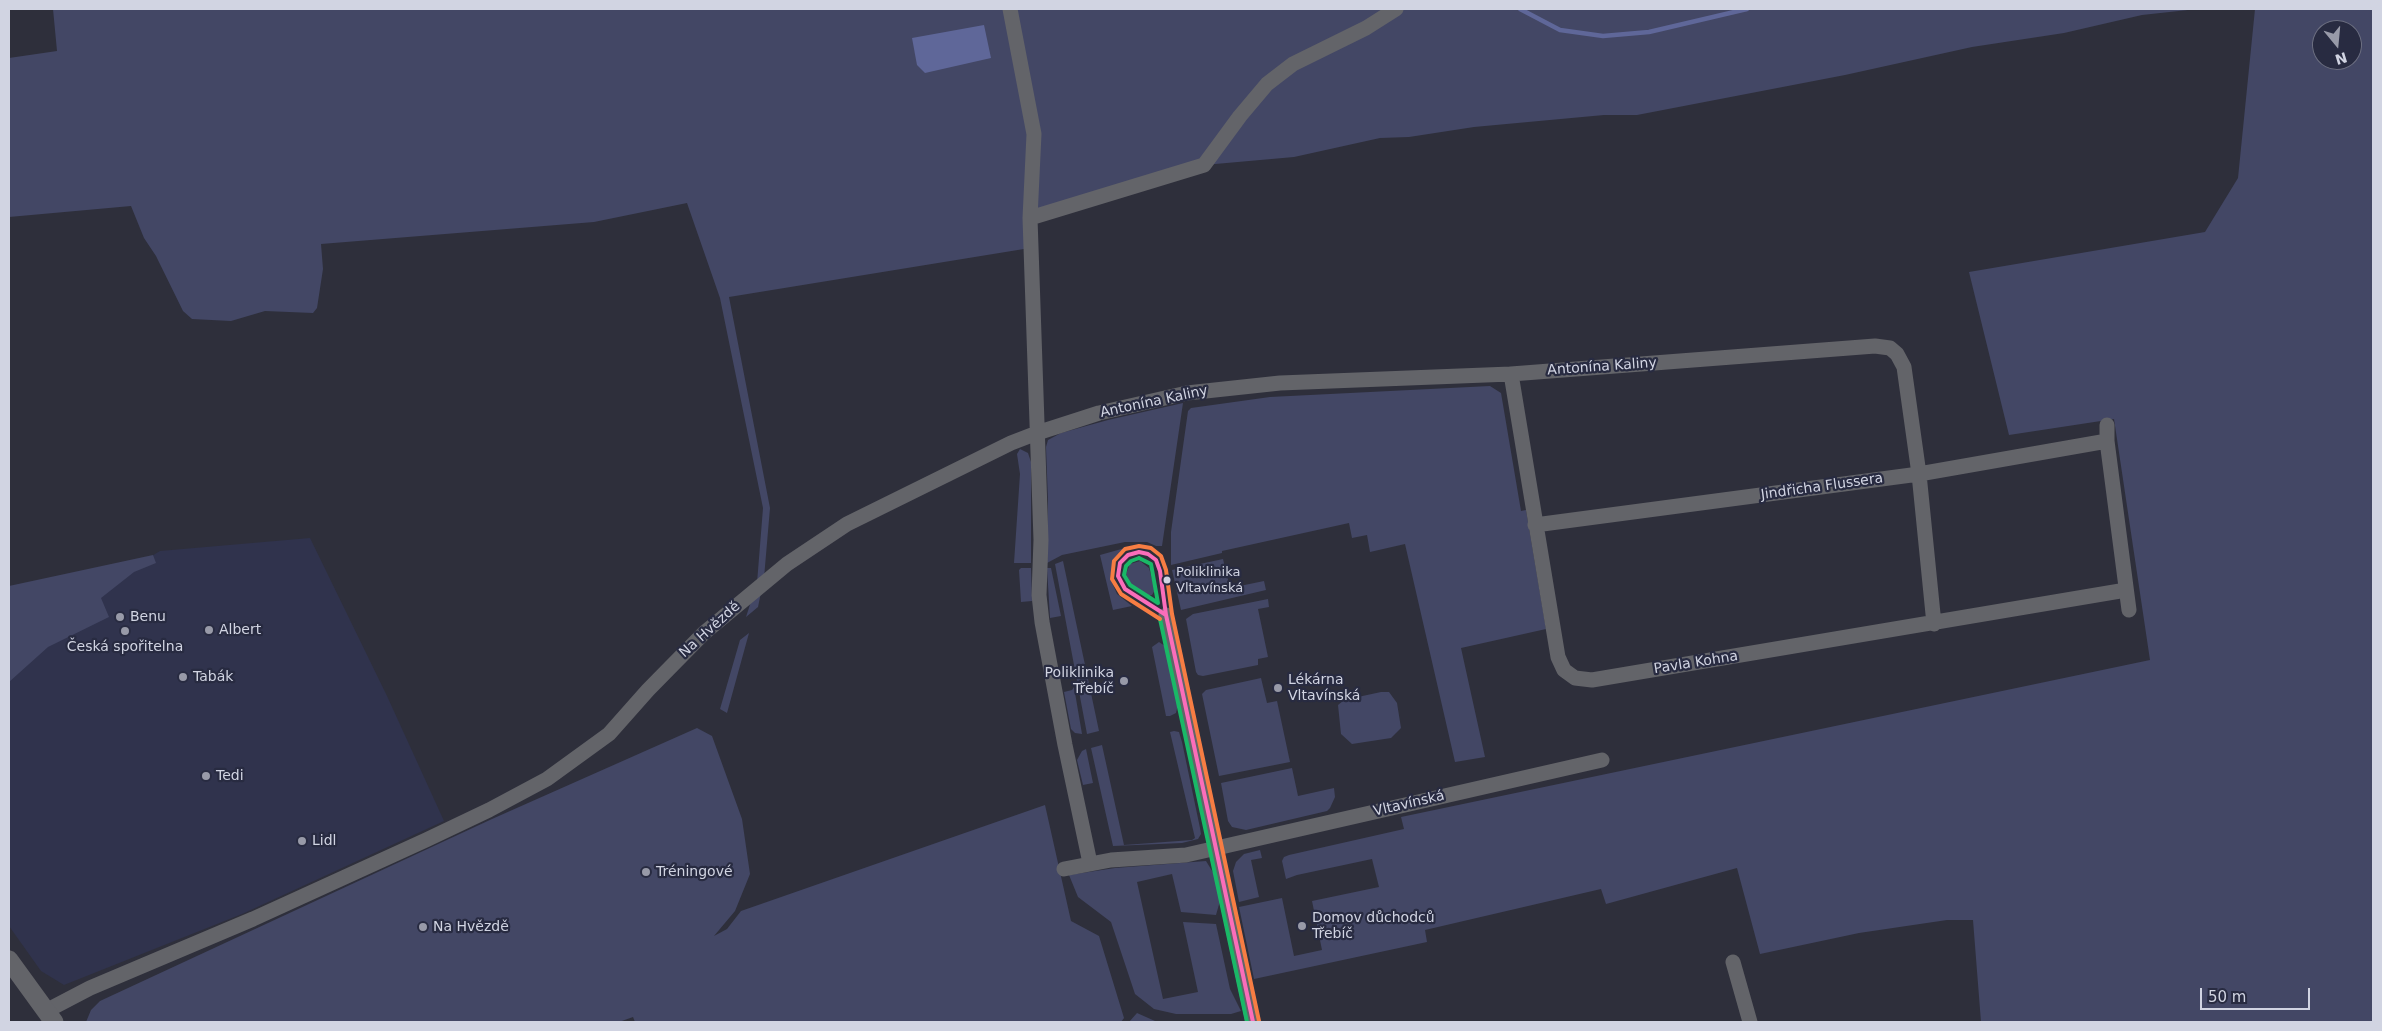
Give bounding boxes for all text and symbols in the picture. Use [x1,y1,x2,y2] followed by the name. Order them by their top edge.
[2312,20,2362,70] north arrow
[2333,49,2349,68] text: N
[1547,355,1657,379] street label: Antonína Kaliny
[1099,382,1209,422] street label: Antonína Kaliny
[1760,470,1884,504] street label: Jindřicha Flussera
[1176,565,1243,596] place label: Poliklinika Vltavínská
[1162,575,1172,585] marker: Poliklinika Vltavínská
[676,598,744,662] street label: Na Hvězdě
[130,609,166,625] place label: Benu
[114,611,126,623] marker: Benu
[219,622,261,638] place label: Albert
[203,624,215,636] marker: Albert
[119,625,131,637] marker: Česká spořitelna
[67,639,183,655] place label: Česká spořitelna
[1653,648,1739,678] street label: Pavla Kohna
[1045,665,1114,698] place label: Poliklinika Třebíč
[193,669,233,685] place label: Tabák
[177,671,189,683] marker: Tabák
[1288,672,1360,704] place label: Lékárna Vltavínská
[1118,675,1130,687] marker: Poliklinika Třebíč
[1272,682,1284,694] marker: Lékárna Vltavínská
[216,768,244,784] place label: Tedi
[200,770,212,782] marker: Tedi
[1372,788,1446,820] street label: Vltavínská
[312,833,336,849] place label: Lidl
[296,835,308,847] marker: Lidl
[656,864,733,880] place label: Tréningové
[640,866,652,878] marker: Tréningové
[1312,910,1435,942] place label: Domov důchodců Třebíč
[433,919,509,935] place label: Na Hvězdě
[1296,920,1308,932] marker: Domov důchodců Třebíč
[417,921,429,933] marker: Na Hvězdě
[2202,978,2312,1010] scale bar
[2208,988,2246,1006] text: 50 m

